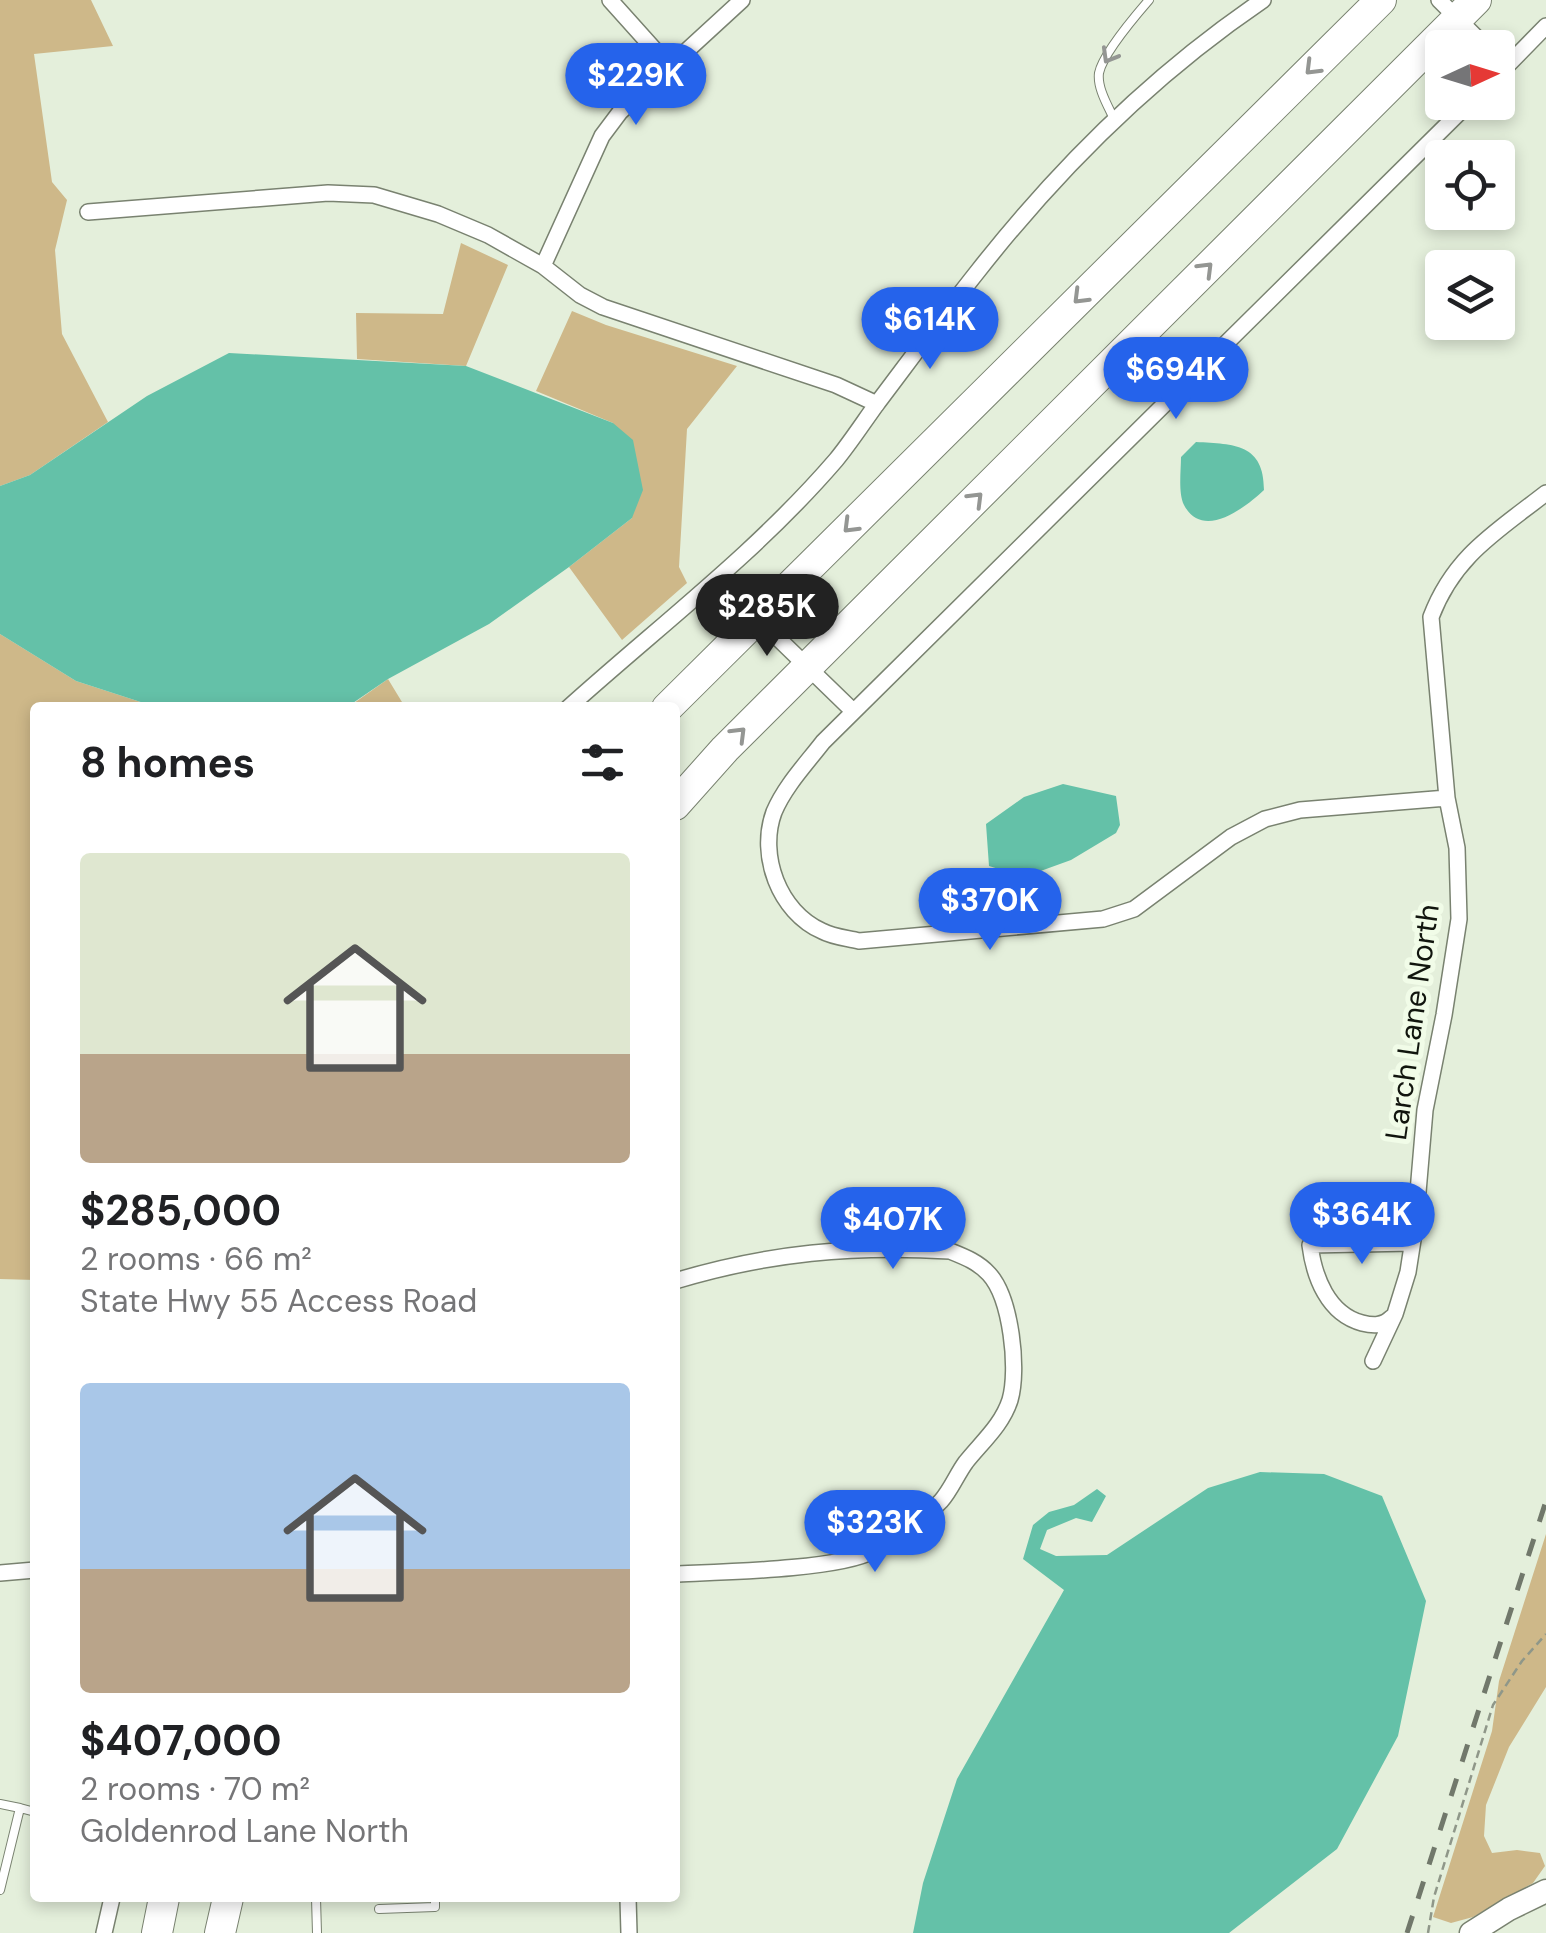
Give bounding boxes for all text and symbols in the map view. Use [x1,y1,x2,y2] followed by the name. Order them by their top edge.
[1425,30,1515,120] north arrow
[1425,30,1515,340] map controls
[566,43,706,128] pin: $229K
[1102,45,1121,63] one-way arrow
[587,54,685,96] text: $229K
[1305,57,1323,75] one-way arrow
[1425,140,1515,230] button: locate
[1425,250,1515,340] button: layers
[1194,263,1212,281] one-way arrow
[1074,285,1092,303] one-way arrow
[860,287,1000,372] pin: $614K
[884,298,976,340] text: $614K
[1106,337,1246,422] pin: $694K
[1126,348,1227,390] text: $694K
[964,493,982,511] one-way arrow
[844,514,862,532] one-way arrow
[697,574,837,659] pin: $285K
[718,585,816,627] text: $285K
[728,728,746,746] one-way arrow
[80,735,255,790] text: 8 homes
[575,735,630,790] icon: filters
[920,868,1060,953] pin: $370K
[941,879,1039,921] text: $370K
[1376,901,1448,1143] street label: Larch Lane North
[265,918,445,1098] icon: home
[1292,1182,1432,1267] pin: $364K
[80,1183,281,1238] text: $285,000
[823,1187,963,1272] pin: $407K
[1312,1193,1412,1235] text: $364K
[843,1198,943,1240] text: $407K
[80,1238,312,1280] text: 2 rooms · 66 m²
[80,1280,477,1322] text: State Hwy 55 Access Road
[265,1448,445,1628] icon: home
[805,1490,945,1575] pin: $323K
[826,1501,924,1543] text: $323K
[80,1713,281,1768] text: $407,000
[80,1768,310,1810] text: 2 rooms · 70 m²
[80,1810,409,1852] text: Goldenrod Lane North

